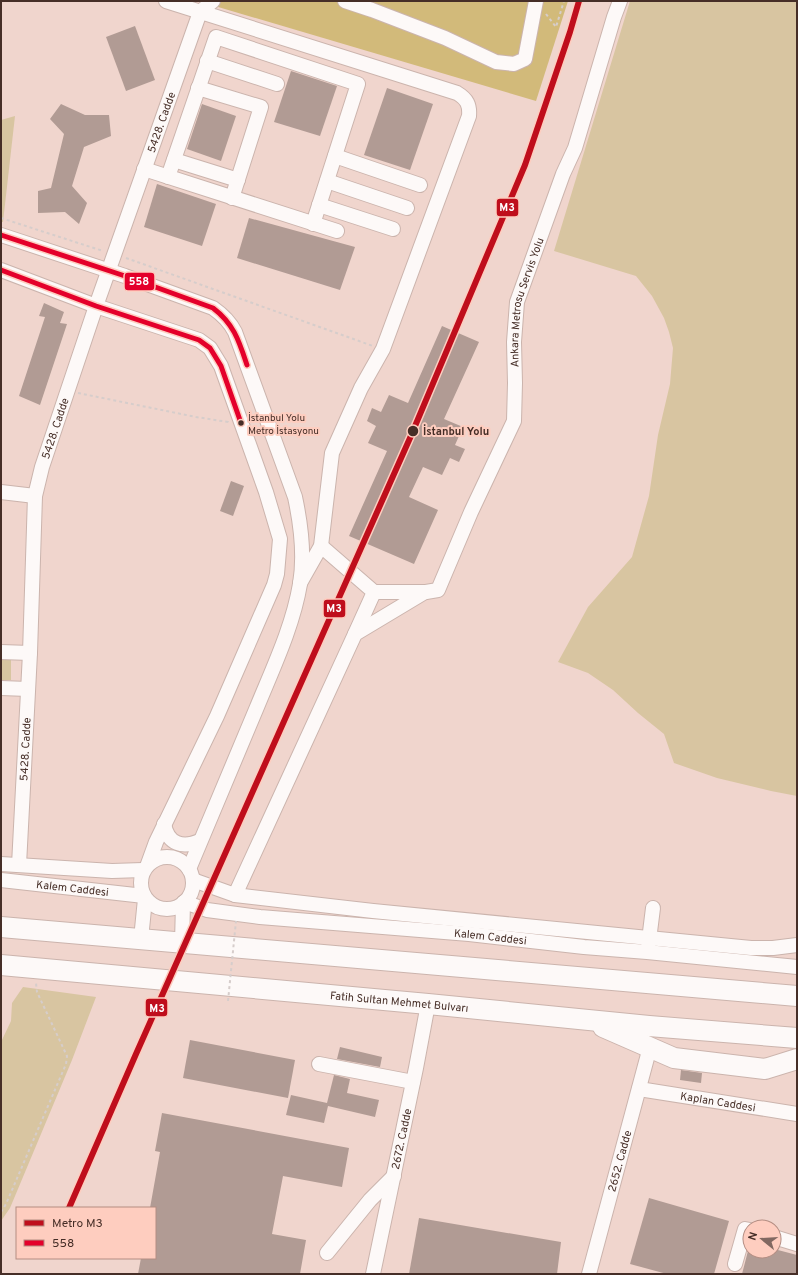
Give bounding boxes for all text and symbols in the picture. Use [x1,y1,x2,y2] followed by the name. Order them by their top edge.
[145,90,179,155] street label: 5428. Cadde
[496,198,519,217] line badge: M3
[499,201,515,215] text: M3
[508,236,548,368] street label: Ankara Metrosu Servis Yolu
[124,272,155,291] line badge: 558
[129,275,149,289] text: 558
[39,396,73,461] street label: 5428. Cadde
[248,412,319,438] place label: İstanbul Yolu Metro İstasyonu
[236,418,246,428] marker: İstanbul Yolu Metro İstasyonu
[406,424,420,438] marker: İstanbul Yolu
[423,424,489,439] place label: İstanbul Yolu
[323,599,346,618] line badge: M3
[326,602,342,616] text: M3
[17,717,35,781] street label: 5428. Cadde
[35,878,109,900] street label: Kalem Caddesi
[453,927,527,948] street label: Kalem Caddesi
[329,989,469,1016] street label: Fatih Sultan Mehmet Bulvarı
[145,998,168,1017] line badge: M3
[149,1002,165,1016] text: M3
[679,1090,757,1115] street label: Kaplan Caddesi
[389,1107,415,1171] street label: 2672. Cadde
[605,1129,635,1194] street label: 2652. Cadde
[16,1207,156,1259] legend
[52,1216,103,1232] text: Metro M3
[742,1219,782,1259] north arrow
[746,1230,761,1242] text: N
[52,1236,74,1252] text: 558

